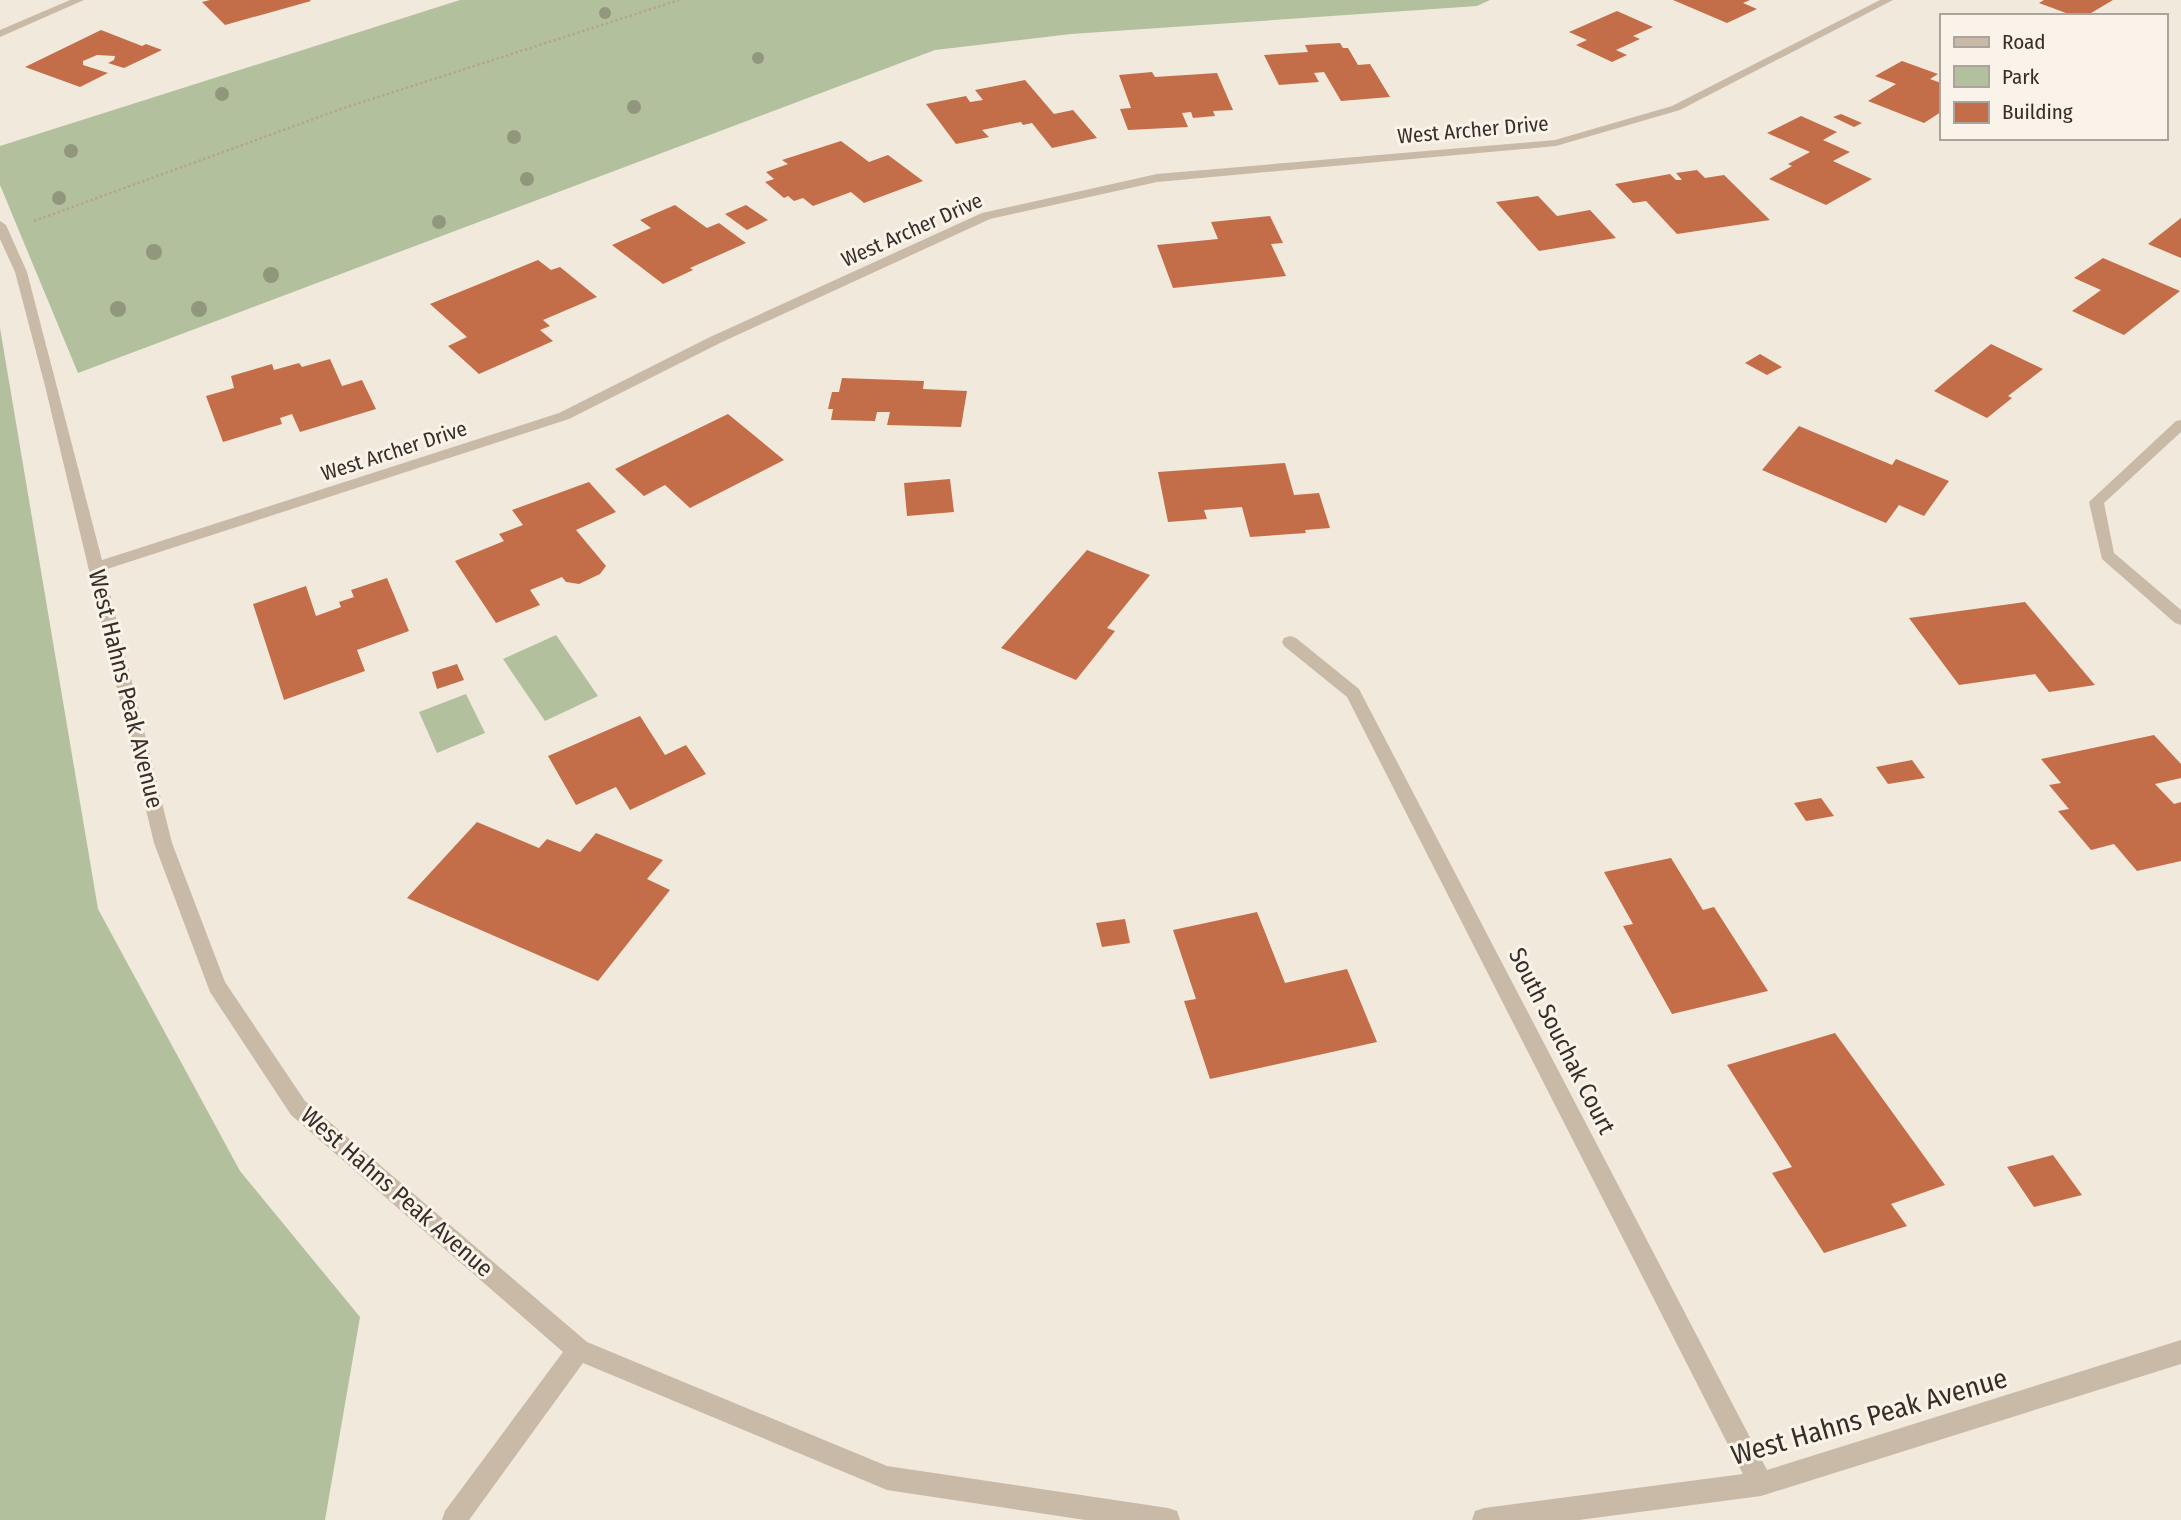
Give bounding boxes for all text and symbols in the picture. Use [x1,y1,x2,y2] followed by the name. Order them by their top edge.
[1940,14,2167,140] legend
[2002,29,2046,55] text: Road
[2002,64,2040,90] text: Park
[2002,99,2073,125] text: Building
[1396,110,1550,150] street label: West Archer Drive
[837,187,987,273] street label: West Archer Drive
[318,415,470,487] street label: West Archer Drive
[83,567,169,811] street label: West Hahns Peak Avenue
[1503,943,1621,1139] street label: South Souchak Court
[295,1101,499,1283] street label: West Hahns Peak Avenue
[1727,1361,2011,1472] street label: West Hahns Peak Avenue

